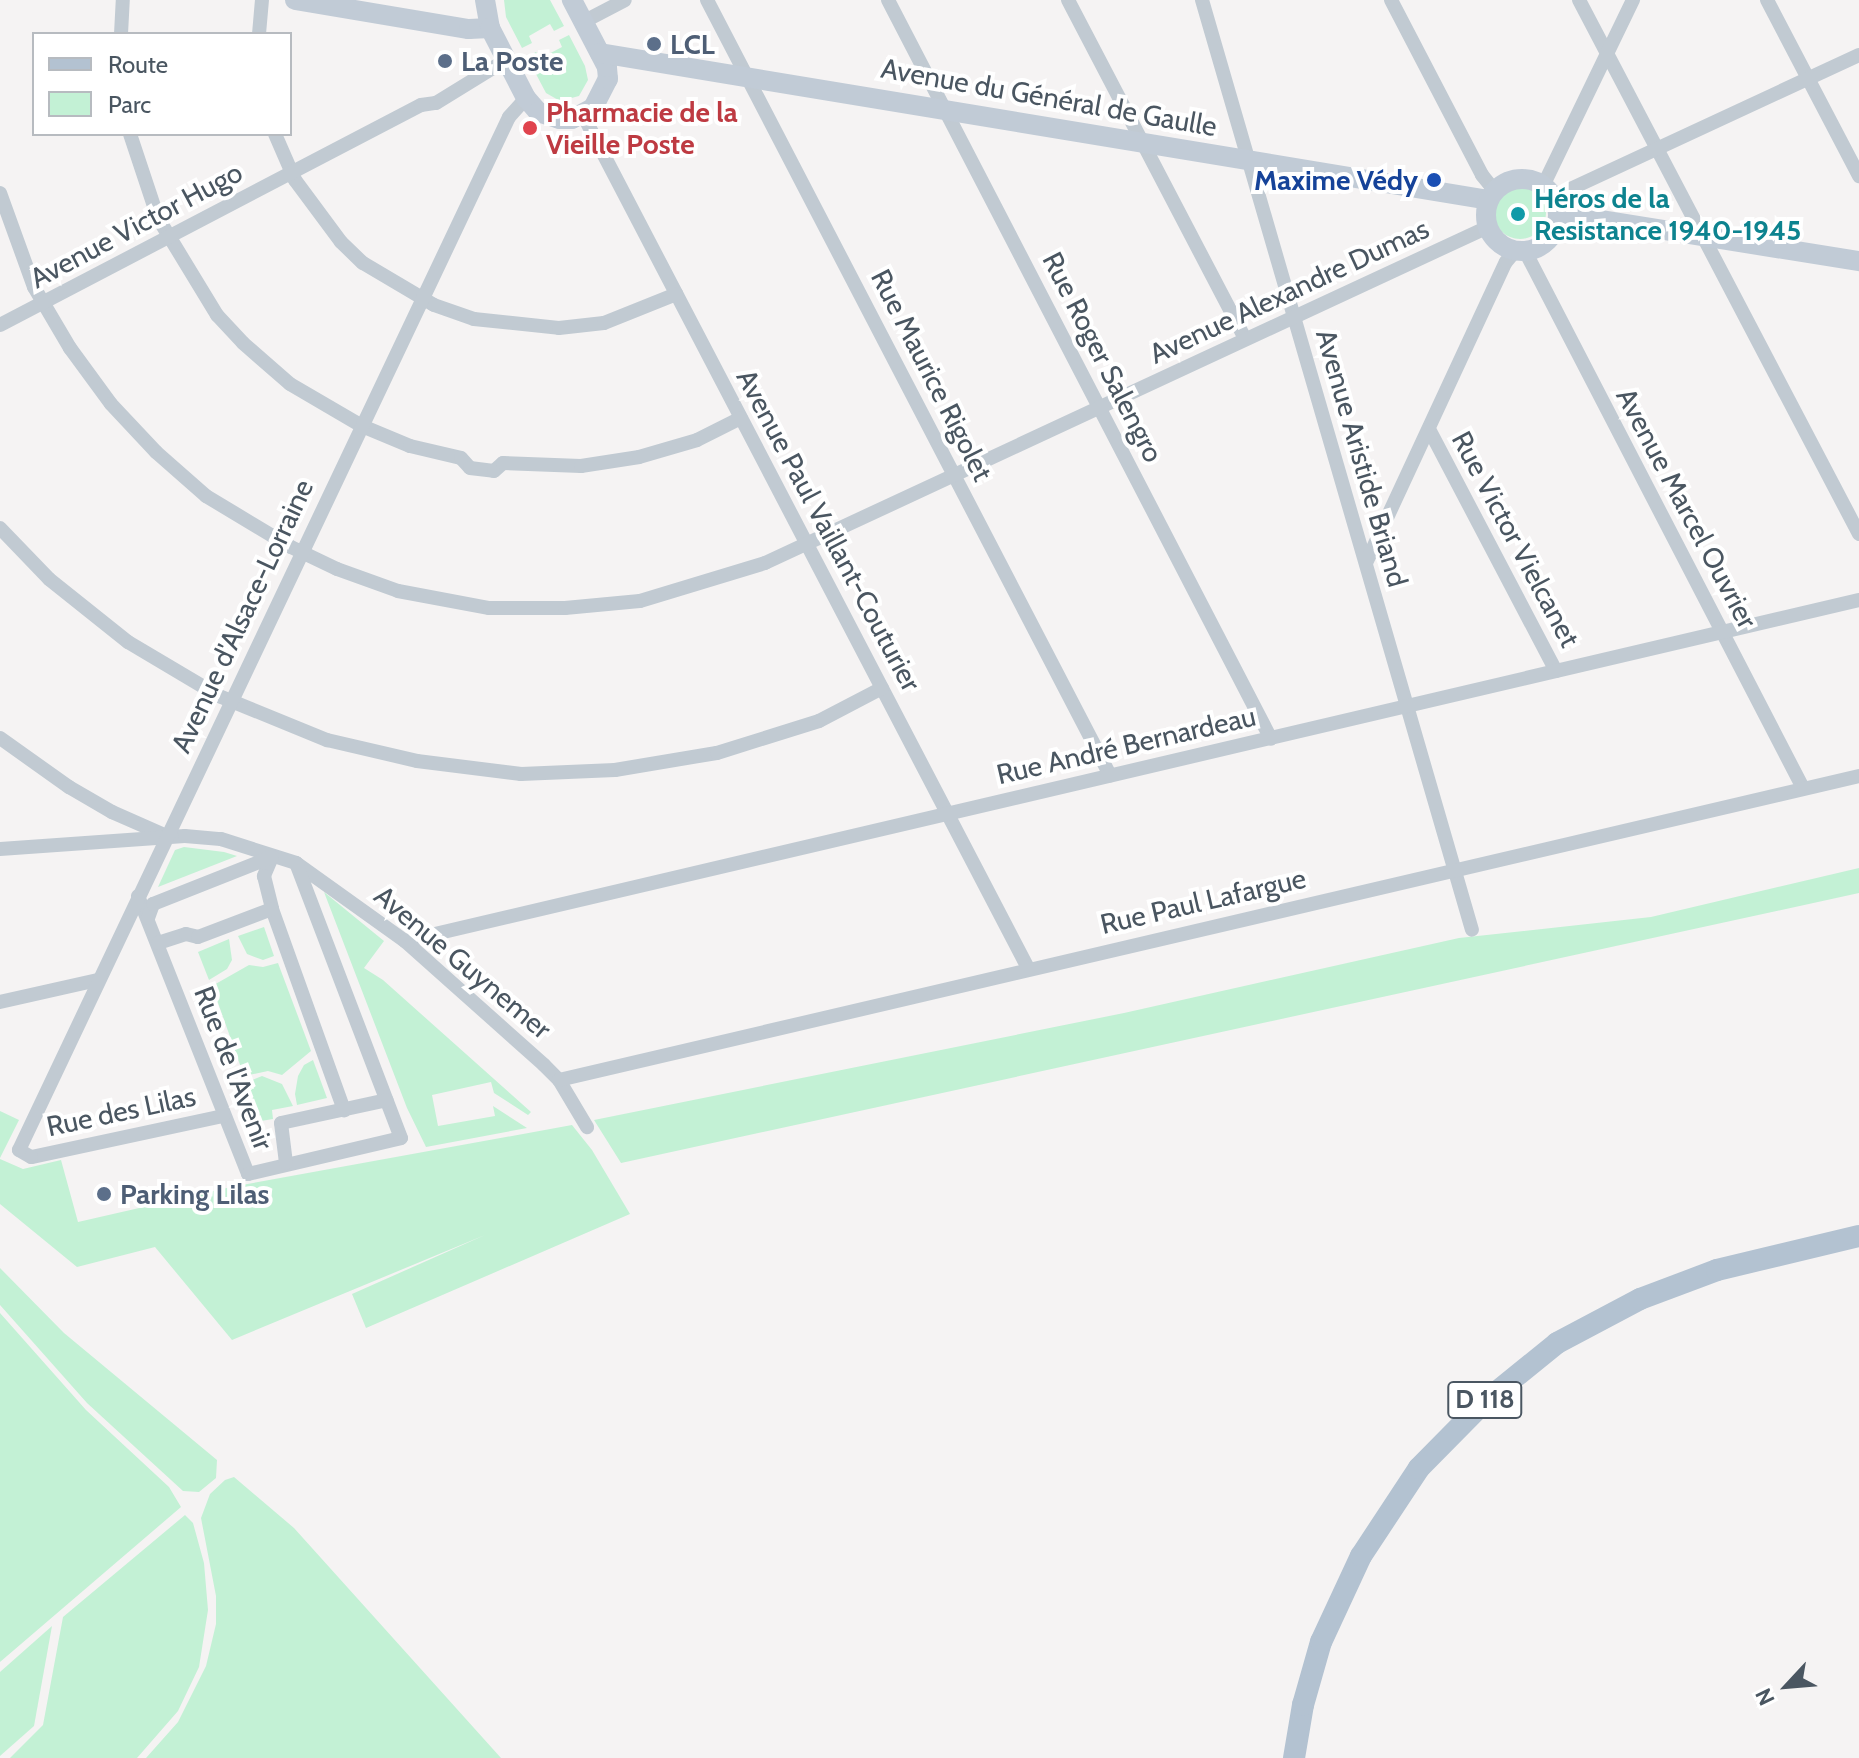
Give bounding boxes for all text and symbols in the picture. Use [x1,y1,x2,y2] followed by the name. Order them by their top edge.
[670,27,715,61] place label: LCL
[32,32,292,136] legend
[645,35,663,53] marker: LCL
[461,44,563,78] place label: La Poste
[108,50,168,79] text: Route
[879,51,1219,143] street label: Avenue du Général de Gaulle
[436,52,454,70] marker: La Poste
[108,90,151,119] text: Parc
[546,95,738,161] place label: Pharmacie de la Vieille Poste
[521,119,539,137] marker: Pharmacie de la Vieille Poste
[24,155,248,295] street label: Avenue Victor Hugo
[1254,163,1418,197] place label: Maxime Védy
[1425,171,1443,189] marker: Maxime Védy
[1534,181,1801,247] place label: Héros de la Resistance 1940-1945
[1509,205,1527,223] marker: Héros de la Resistance 1940-1945
[1144,212,1434,370] street label: Avenue Alexandre Dumas
[1036,246,1170,468] street label: Rue Roger Salengro
[864,264,1000,486] street label: Rue Maurice Rigolet
[1309,325,1415,591] street label: Avenue Aristide Briand
[730,363,928,697] street label: Avenue Paul Vaillant-Couturier
[1609,382,1765,634] street label: Avenue Marcel Ouvrier
[1445,425,1587,653] street label: Rue Victor Vielcanet
[164,474,320,758] street label: Avenue d'Alsace-Lorraine
[993,699,1259,791] street label: Rue André Bernardeau
[1097,861,1309,941] street label: Rue Paul Lafargue
[368,878,558,1046] street label: Avenue Guynemer
[187,981,281,1155] street label: Rue de l'Avenir
[44,1079,198,1143] street label: Rue des Lilas
[120,1177,269,1211] place label: Parking Lilas
[95,1185,113,1203] marker: Parking Lilas
[1447,1378,1523,1422] road number: D 118
[1747,1646,1827,1726] north arrow
[1749,1684,1781,1710] text: N

